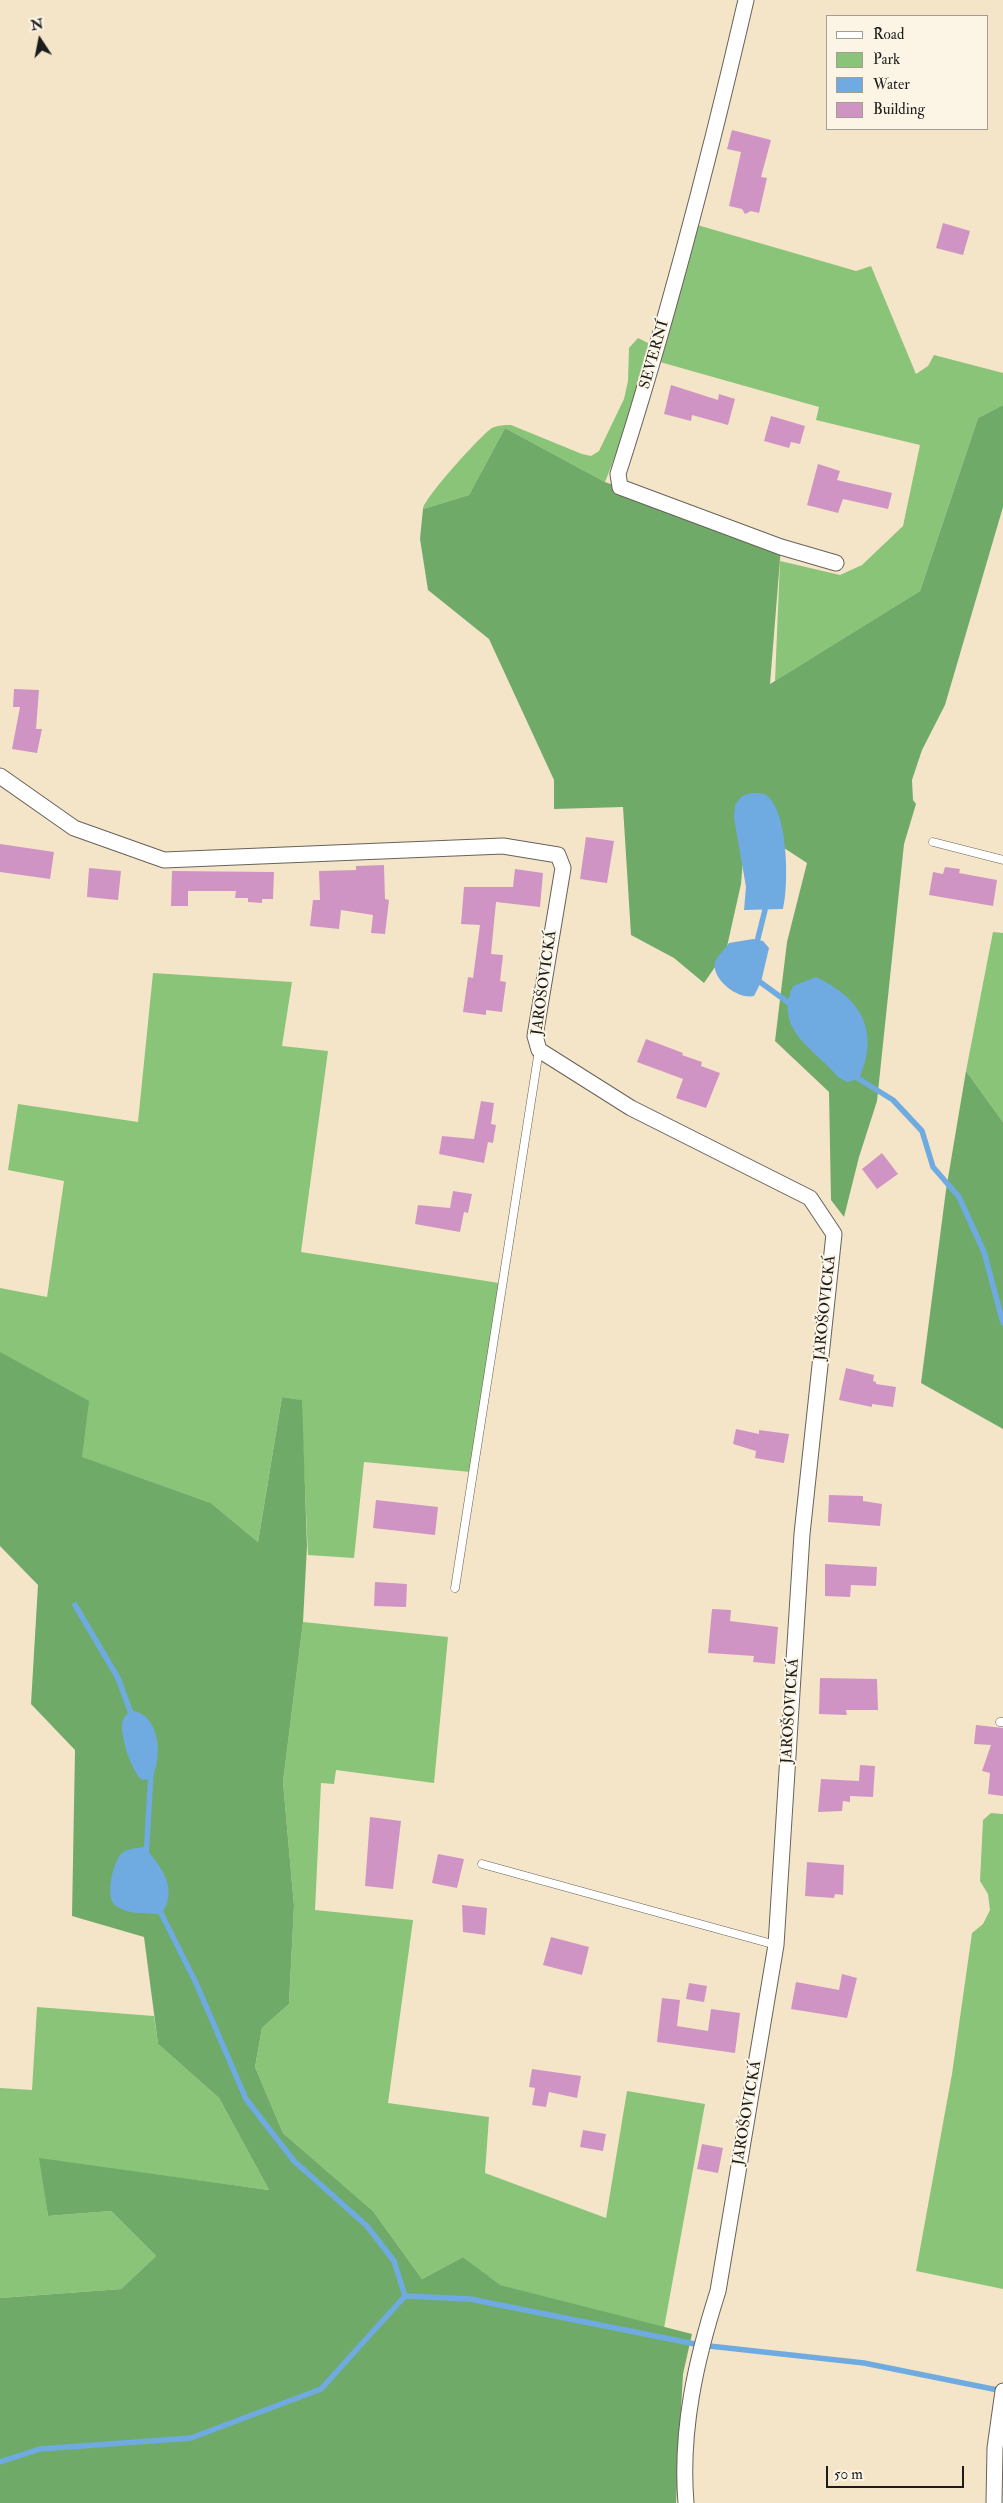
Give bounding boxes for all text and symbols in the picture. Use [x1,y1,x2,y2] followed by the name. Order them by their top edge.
[15,15,65,65] north arrow
[29,15,45,34] text: N
[826,15,988,130] legend
[873,25,904,44] text: Road
[873,50,900,69] text: Park
[873,75,910,94] text: Water
[873,100,925,119] text: Building
[637,319,673,391] street label: SEVERNÍ
[529,929,561,1037] street label: JAROŠOVICKÁ
[812,1254,840,1362] street label: JAROŠOVICKÁ
[778,1658,804,1764] street label: JAROŠOVICKÁ
[730,2059,766,2167] street label: JAROŠOVICKÁ
[828,2456,966,2488] scale bar
[834,2465,863,2484] text: 50 m

